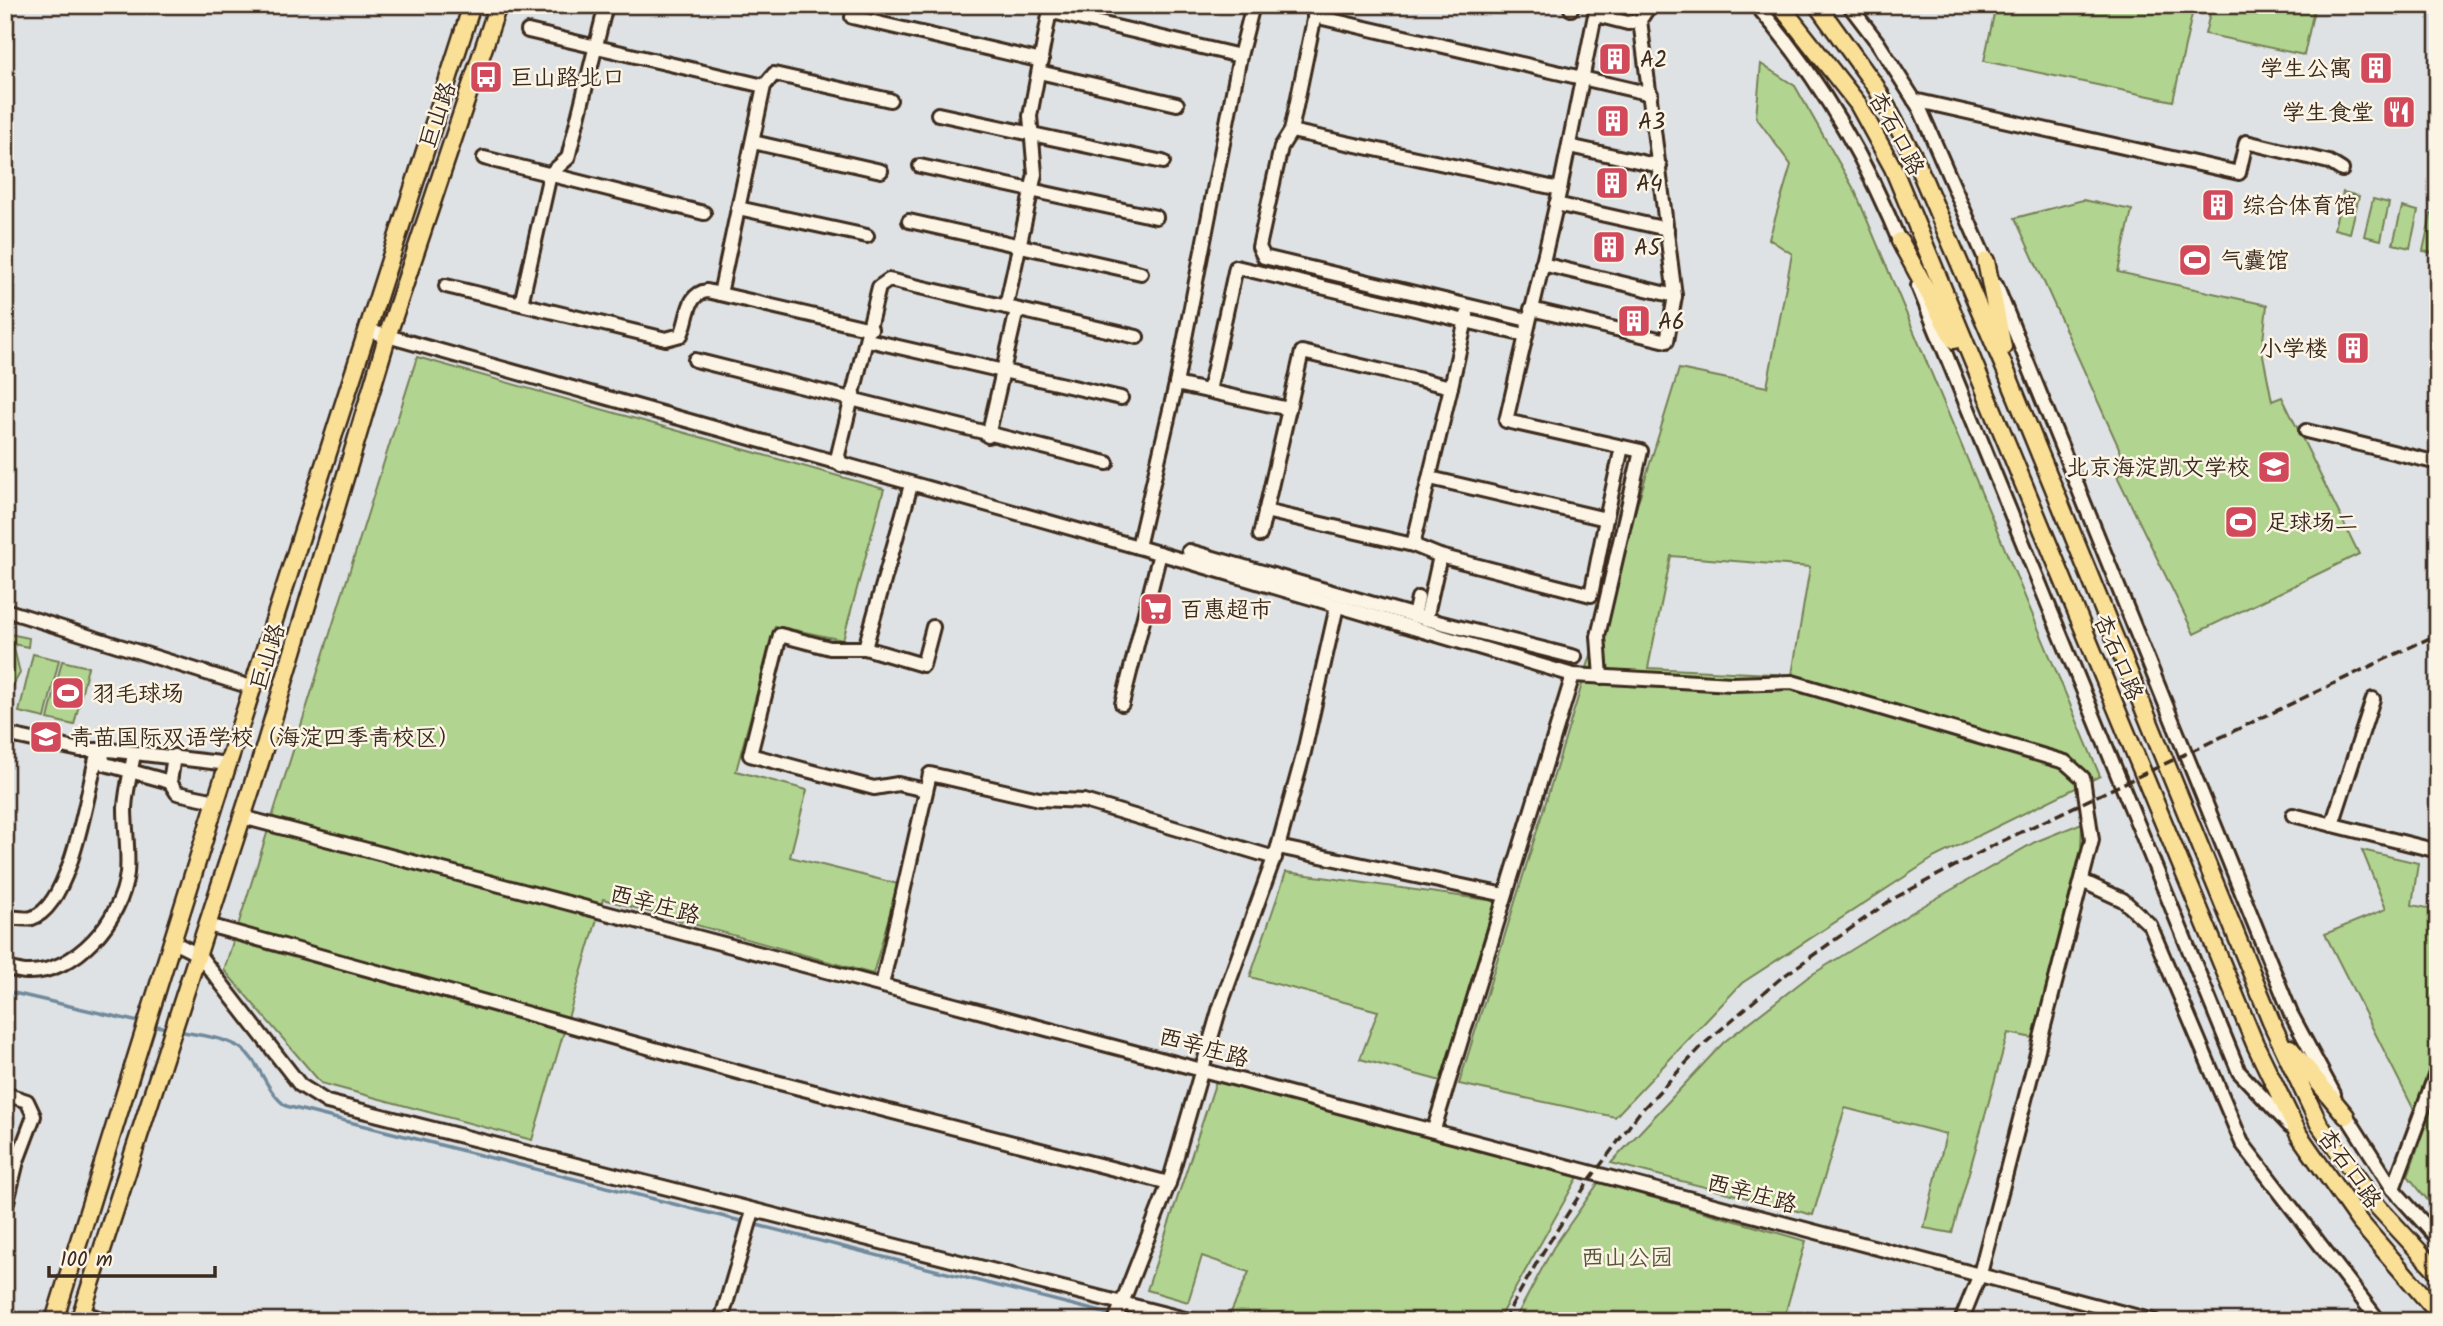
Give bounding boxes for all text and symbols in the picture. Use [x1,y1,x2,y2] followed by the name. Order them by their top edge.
[1596,40,1634,78] building icon: A2
[1640,43,1667,79] place label: A2
[2357,49,2395,87] building icon: 学生公寓
[2260,52,2352,88] place label: 学生公寓
[467,58,505,96] bus stop icon: 巨山路北口
[510,61,625,97] place label: 巨山路北口
[411,77,467,154] street label: 巨山路
[1858,85,1933,183] street label: 杏石口路
[2380,93,2418,131] restaurant icon: 学生食堂
[2282,96,2374,132] place label: 学生食堂
[1594,102,1632,140] building icon: A3
[1638,105,1665,141] place label: A3
[1593,164,1631,202] building icon: A4
[1636,167,1663,203] place label: A4
[2199,186,2237,224] building icon: 综合体育馆
[2242,189,2357,225] place label: 综合体育馆
[1590,228,1628,266] building icon: A5
[1634,231,1662,267] place label: A5
[2176,241,2214,279] sports icon: 气囊馆
[2220,244,2289,280] place label: 气囊馆
[1615,302,1653,340] building icon: A6
[1658,305,1685,341] place label: A6
[2334,329,2372,367] building icon: 小学楼
[2259,332,2328,368] place label: 小学楼
[2255,448,2293,486] school or university icon: 北京海淀凯文学校
[2066,451,2250,487] place label: 北京海淀凯文学校
[2222,503,2260,541] sports icon: 足球场二
[2266,506,2358,542] place label: 足球场二
[1137,590,1175,628] supermarket icon: 百惠超市
[1180,593,1272,629] place label: 百惠超市
[2083,608,2152,707] street label: 杏石口路
[242,619,296,696] street label: 巨山路
[49,674,87,712] sports icon: 羽毛球场
[92,677,184,713] place label: 羽毛球场
[27,718,65,756] school or university icon: 青苗国际双语学校（海淀四季青校区）
[70,721,461,757] place label: 青苗国际双语学校（海淀四季青校区）
[605,877,704,935] street label: 西辛庄路
[1154,1020,1253,1078] street label: 西辛庄路
[2307,1121,2389,1217] street label: 杏石口路
[1702,1166,1801,1224] street label: 西辛庄路
[49,1235,215,1279] scale bar
[1581,1241,1673,1277] park label: 西山公园
[60,1244,113,1277] text: 100 m

